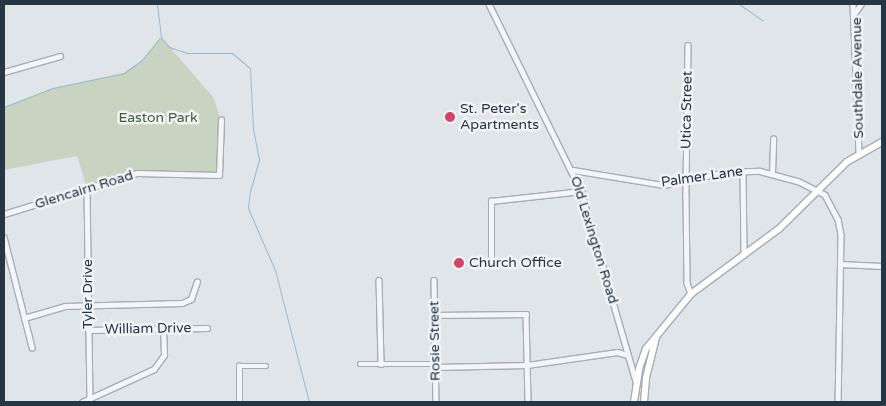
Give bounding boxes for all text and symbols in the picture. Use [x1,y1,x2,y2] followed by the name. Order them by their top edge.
[849,17,867,139] street label: Southdale Avenue
[678,71,696,149] street label: Utica Street
[460,101,539,134] place label: St. Peter's Apartments
[118,110,198,126] park label: Easton Park
[444,111,456,123] marker: St. Peter's Apartments
[660,163,744,191] street label: Palmer Lane
[33,167,135,213] street label: Glencairn Road
[567,174,621,306] street label: Old Lexington Road
[469,255,562,271] place label: Church Office
[453,257,465,269] marker: Church Office
[80,259,96,329] street label: Tyler Drive
[426,301,444,381] street label: Rosie Street
[104,320,192,338] street label: William Drive

